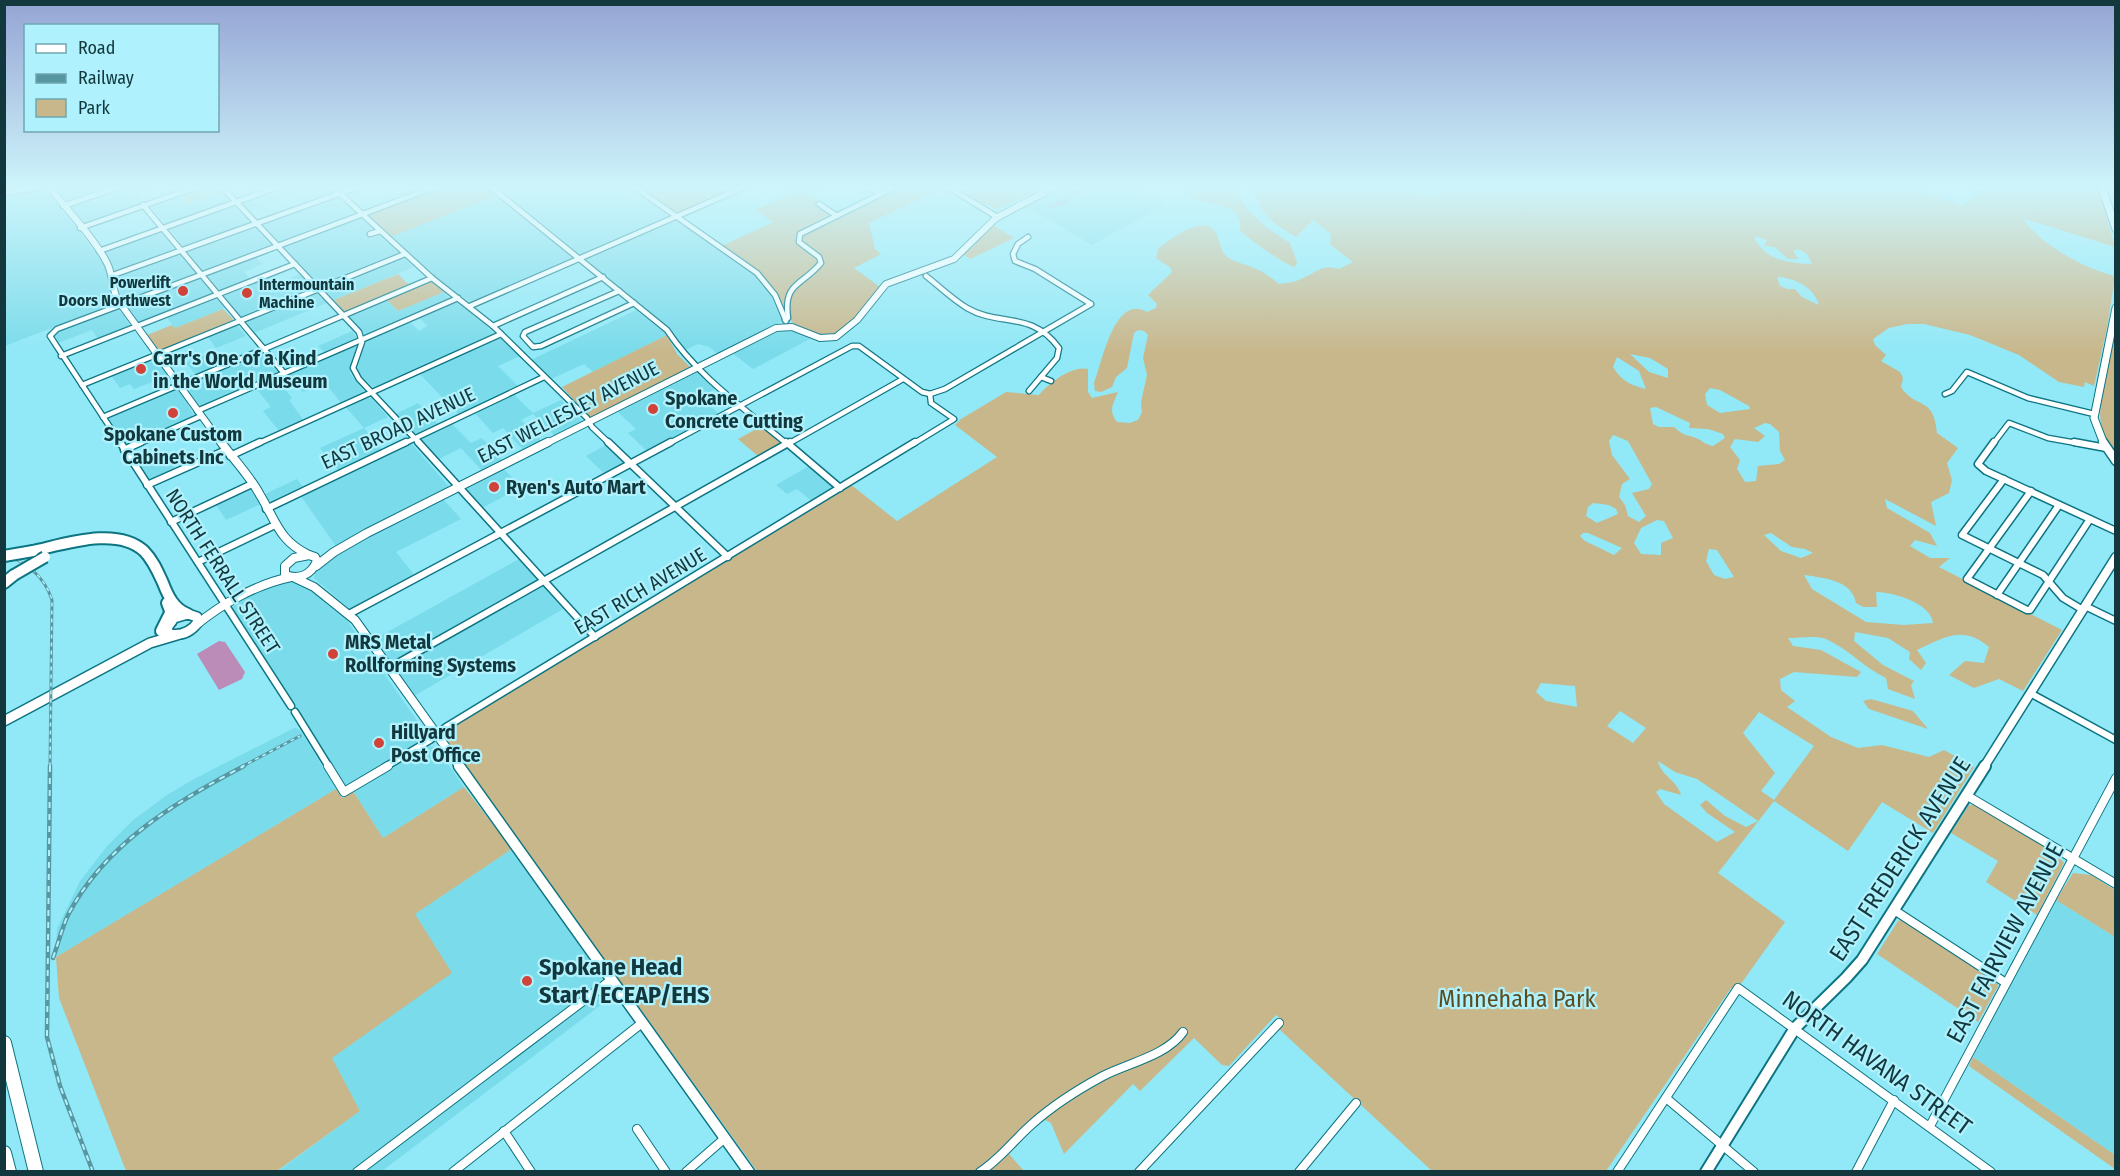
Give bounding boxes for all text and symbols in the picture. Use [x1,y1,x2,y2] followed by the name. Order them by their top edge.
[24,24,219,132] legend
[78,37,115,59] text: Road
[78,67,134,89] text: Railway
[78,97,111,119] text: Park
[59,273,171,310] place label: Powerlift Doors Northwest
[259,275,354,312] place label: Intermountain Machine
[176,284,190,298] marker: Powerlift Doors Northwest
[240,286,254,300] marker: Intermountain Machine
[153,346,328,393] place label: Carr's One of a Kind in the World Museum
[473,356,663,468] street label: EAST WELLESLEY AVENUE
[134,362,148,376] marker: Carr's One of a Kind in the World Museum
[317,382,479,474] street label: EAST BROAD AVENUE
[665,386,803,433] place label: Spokane Concrete Cutting
[646,402,660,416] marker: Spokane Concrete Cutting
[166,406,180,420] marker: Spokane Custom Cabinets Inc
[104,422,242,469] place label: Spokane Custom Cabinets Inc
[506,475,647,499] place label: Ryen's Auto Mart
[487,480,501,494] marker: Ryen's Auto Mart
[161,484,286,659] street label: NORTH FERRALL STREET
[570,542,710,640] street label: EAST RICH AVENUE
[345,630,516,677] place label: MRS Metal Rollforming Systems
[326,647,340,661] marker: MRS Metal Rollforming Systems
[391,720,481,767] place label: Hillyard Post Office
[372,736,386,750] marker: Hillyard Post Office
[1824,752,1976,966] street label: EAST FREDERICK AVENUE
[1940,838,2070,1048] street label: EAST FAIRVIEW AVENUE
[539,953,709,1009] place label: Spokane Head Start/ECEAP/EHS
[520,974,534,988] marker: Spokane Head Start/ECEAP/EHS
[1438,985,1596,1013] park label: Minnehaha Park
[1777,985,1977,1141] street label: NORTH HAVANA STREET

